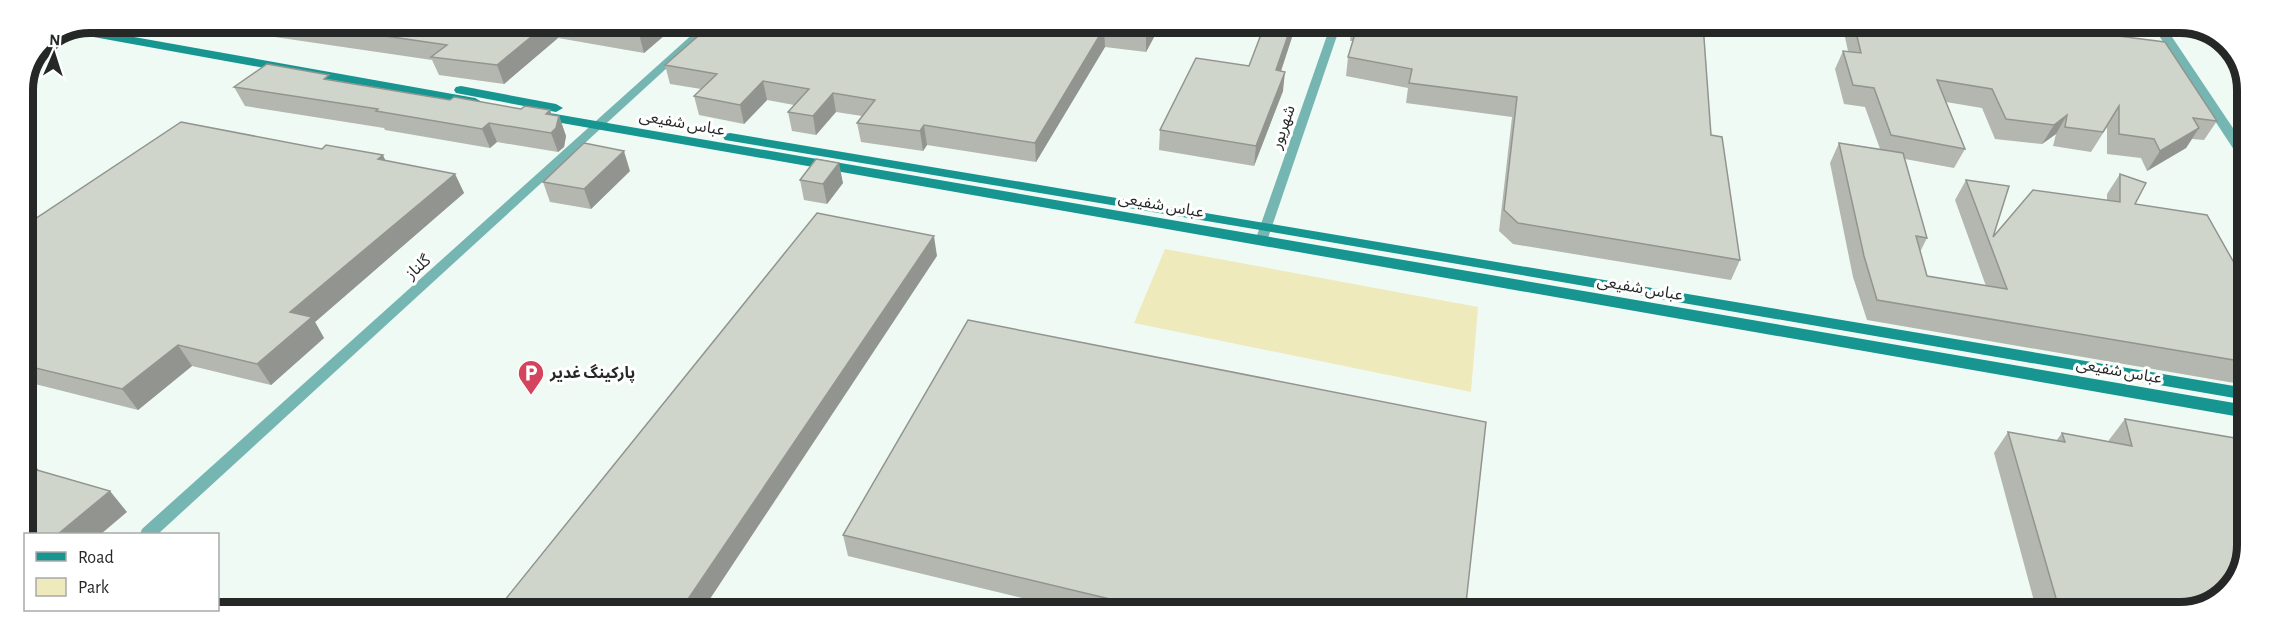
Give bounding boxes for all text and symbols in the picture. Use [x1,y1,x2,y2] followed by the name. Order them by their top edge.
[24,24,84,84] north arrow
[49,32,61,48] text: N
[1268,103,1299,152] street label: شهریور
[638,108,726,139] street label: عباس شفیعی
[1117,190,1205,221] street label: عباس شفیعی
[401,251,435,284] street label: گلناز
[1596,273,1684,304] street label: عباس شفیعی
[2075,356,2163,387] street label: عباس شفیعی
[516,358,546,396] parking icon: پارکینگ غدیر
[549,364,635,383] place label: پارکینگ غدیر
[24,533,219,611] legend
[78,549,114,567] text: Road
[78,579,110,597] text: Park

